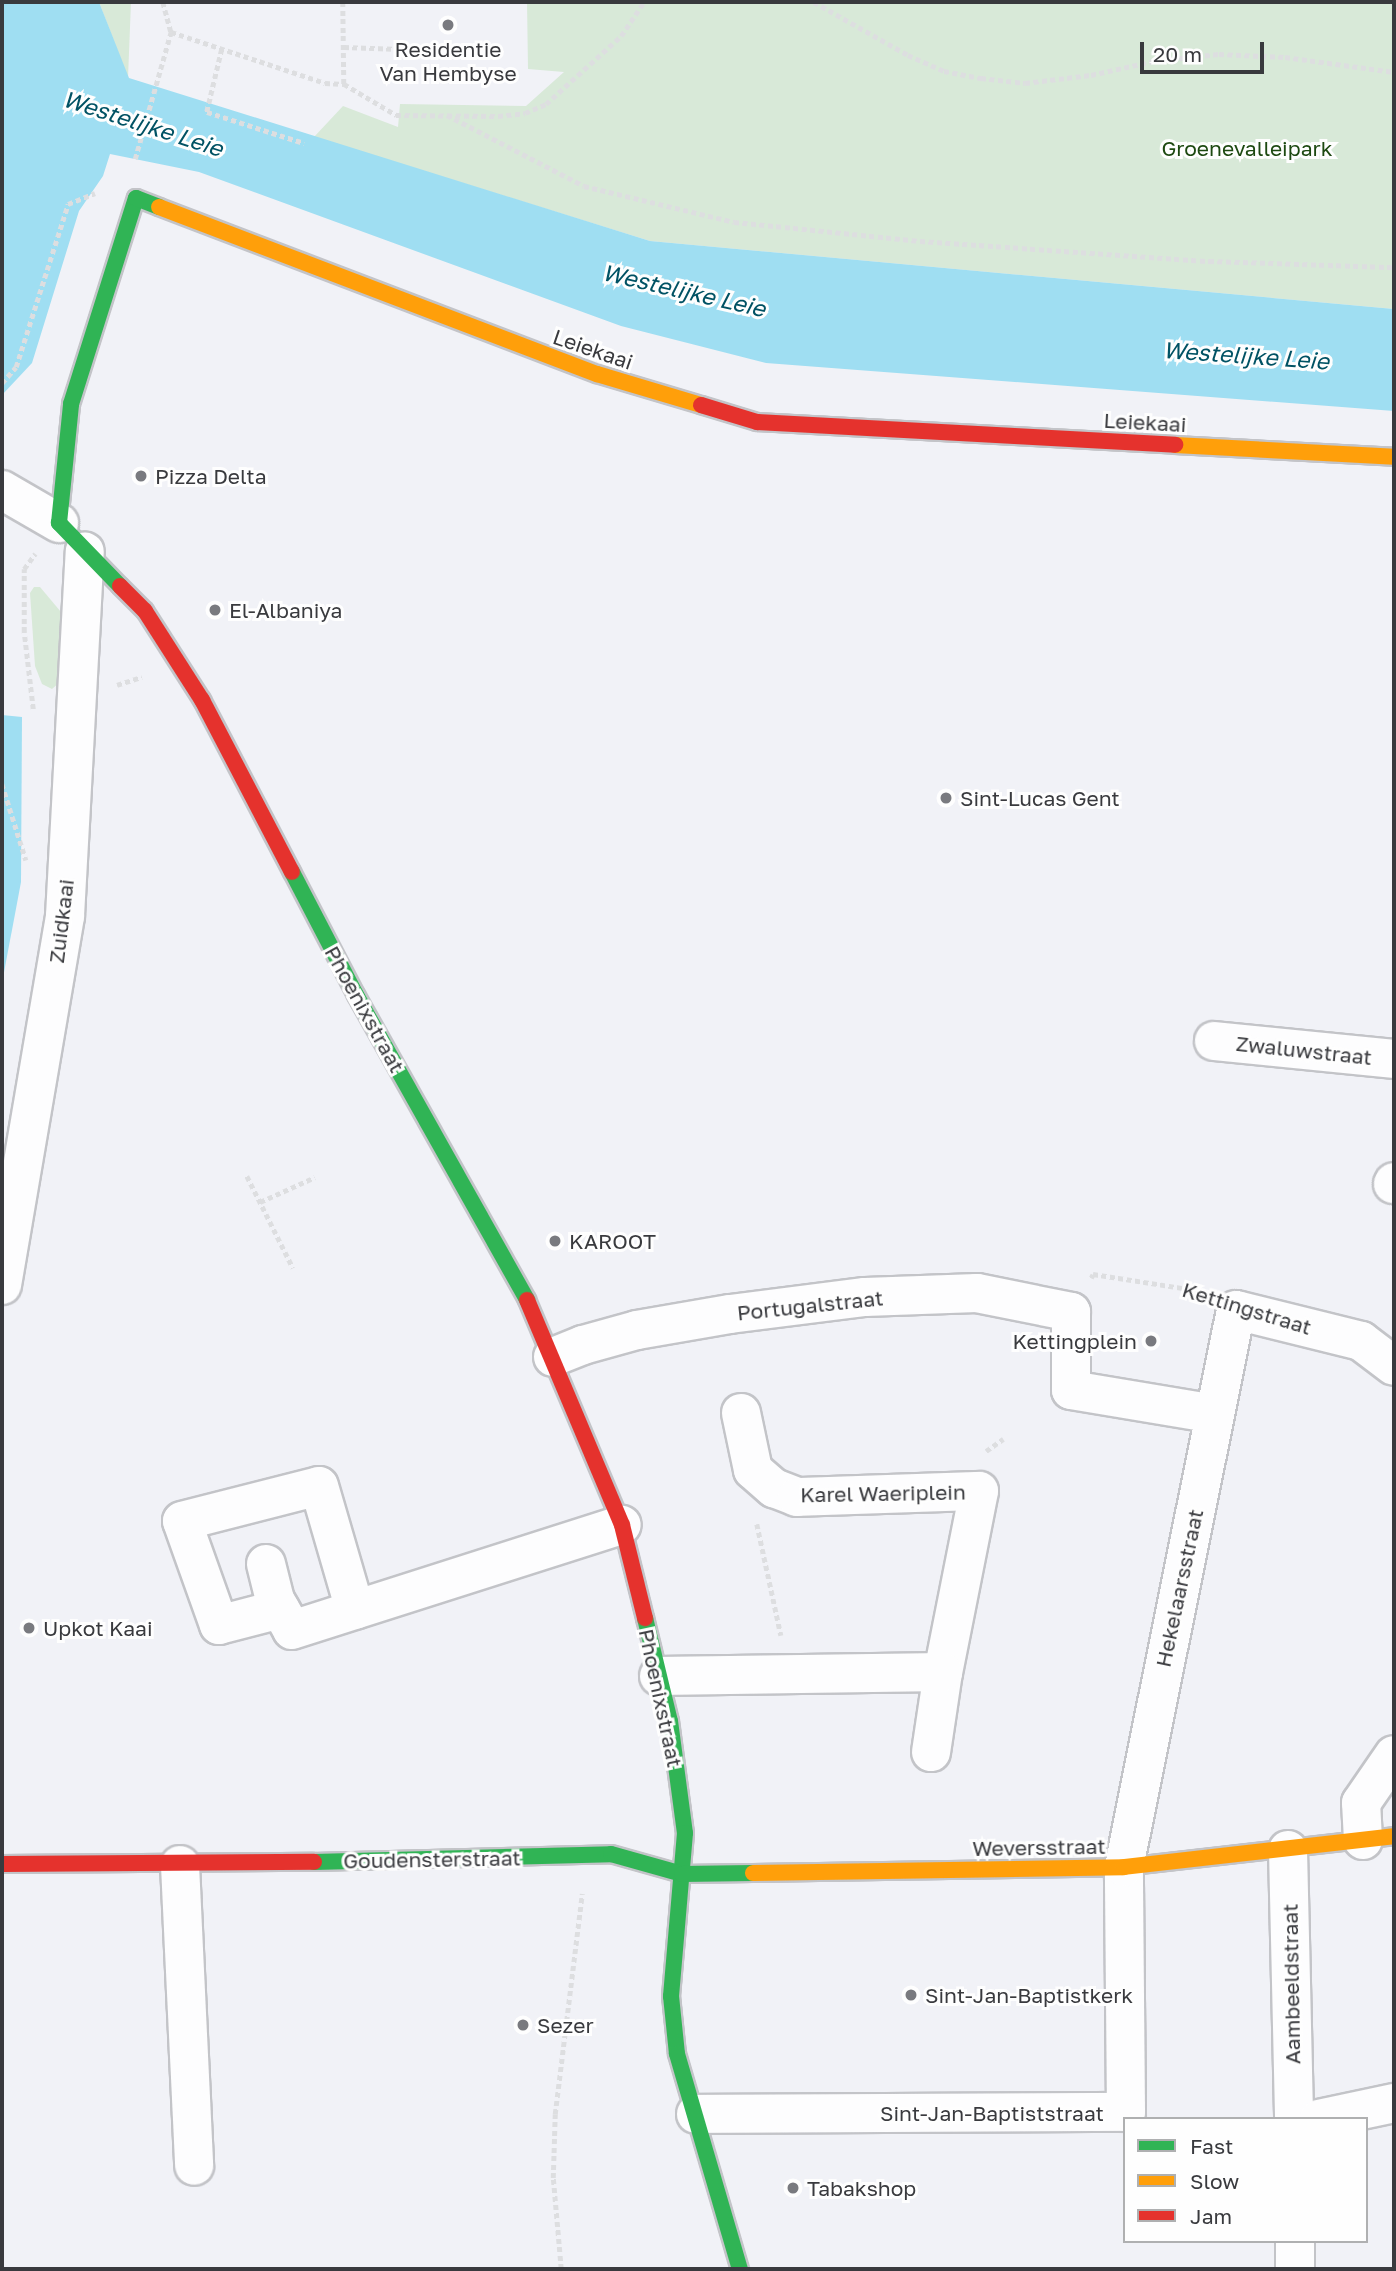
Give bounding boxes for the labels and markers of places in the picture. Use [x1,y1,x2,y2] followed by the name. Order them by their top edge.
[440,17,456,33] marker: Residentie Van Hembyse
[379,36,517,86] place label: Residentie Van Hembyse
[155,463,267,489] place label: Pizza Delta
[133,468,149,484] marker: Pizza Delta
[229,597,342,623] place label: El-Albaniya
[207,602,223,618] marker: El-Albaniya
[960,785,1120,811] place label: Sint-Lucas Gent
[938,790,954,806] marker: Sint-Lucas Gent
[569,1228,656,1254] place label: KAROOT
[547,1233,563,1249] marker: KAROOT
[1013,1328,1137,1354] place label: Kettingplein
[1143,1333,1159,1349] marker: Kettingplein
[43,1615,153,1641] place label: Upkot Kaai
[21,1620,37,1636] marker: Upkot Kaai
[925,1982,1133,2008] place label: Sint-Jan-Baptistkerk
[903,1987,919,2003] marker: Sint-Jan-Baptistkerk
[537,2012,594,2038] place label: Sezer
[515,2017,531,2033] marker: Sezer
[807,2175,916,2201] place label: Tabakshop
[785,2180,801,2196] marker: Tabakshop

